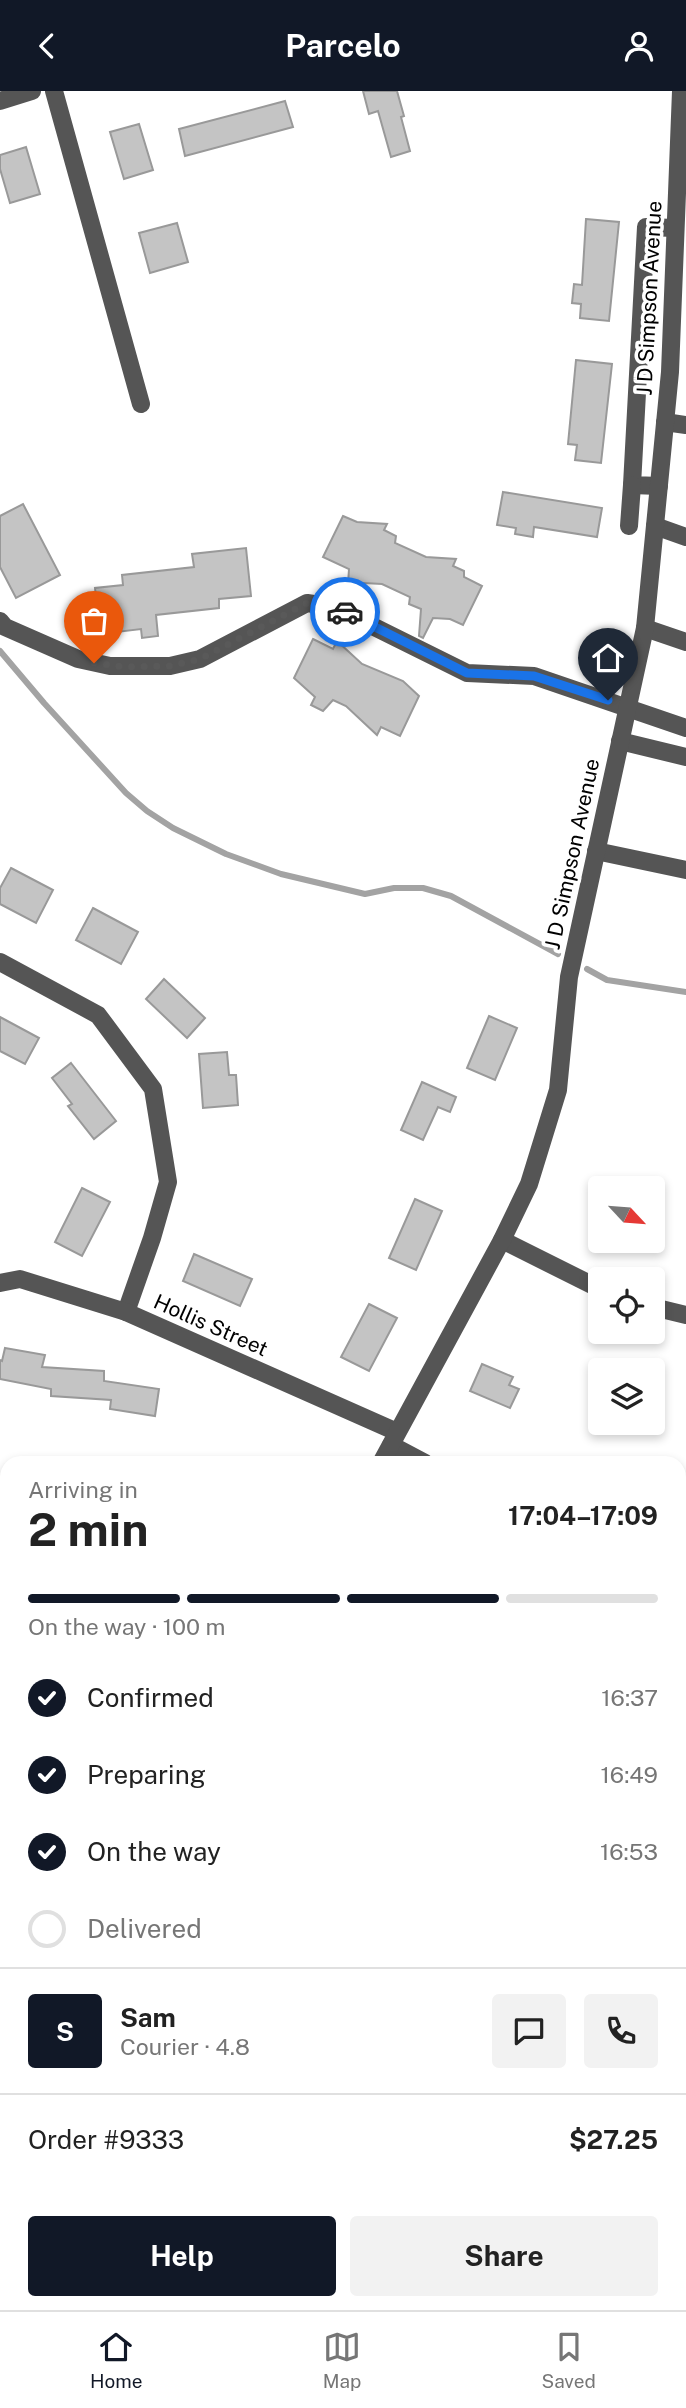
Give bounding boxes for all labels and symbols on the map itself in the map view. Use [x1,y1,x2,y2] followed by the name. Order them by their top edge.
[631,200,667,396] street label: J D Simpson Avenue
[310,577,380,647] courier
[64,591,124,663] pin
[578,628,638,700] pin
[540,756,604,952] street label: J D Simpson Avenue
[588,1176,665,1253] north arrow
[150,1289,272,1361] street label: Hollis Street

